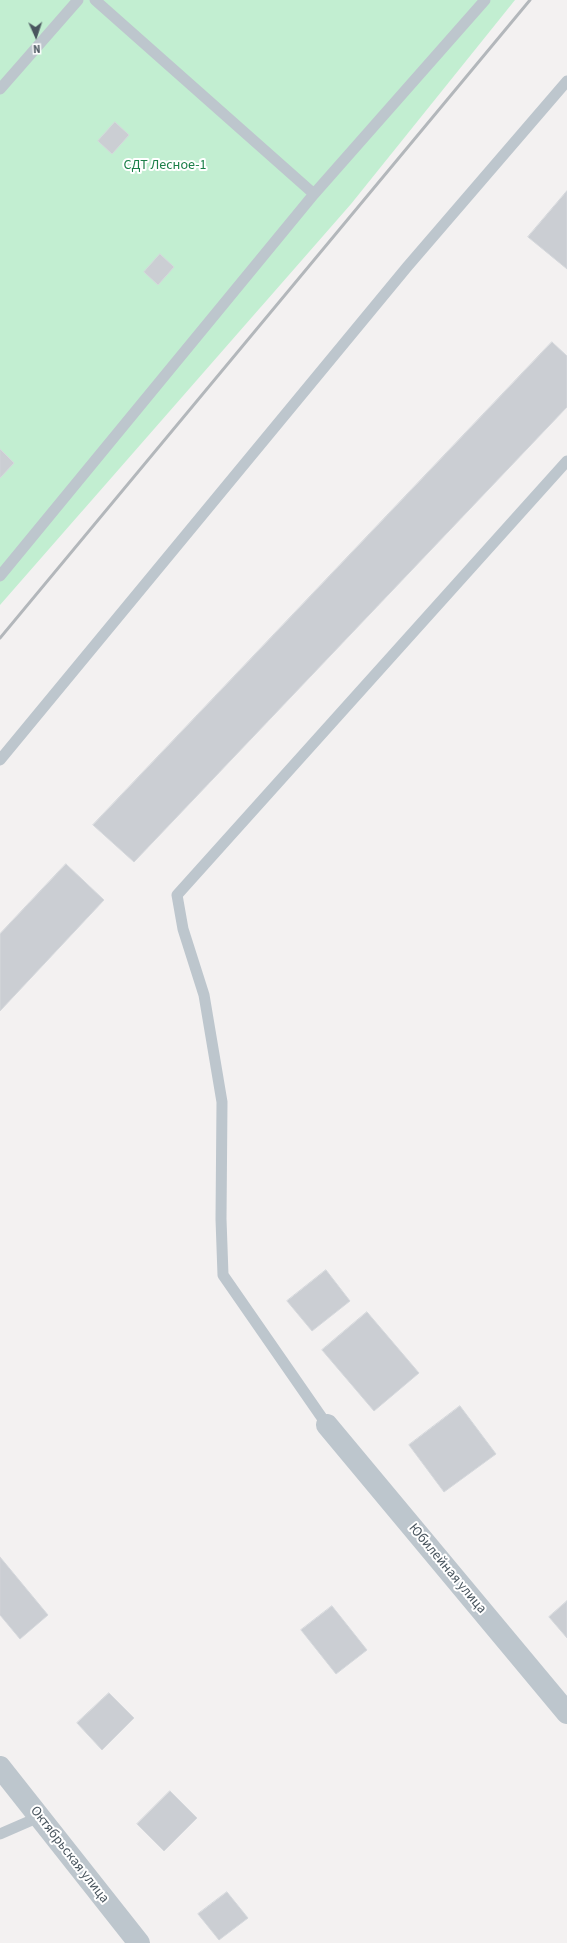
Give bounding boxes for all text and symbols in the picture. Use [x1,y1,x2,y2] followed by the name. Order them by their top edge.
[16,16,56,56] north arrow
[33,41,41,56] text: N
[124,158,206,174] park label: СДТ Лесное-1
[405,1521,489,1617] street label: Юбилейная улица
[26,1803,112,1907] street label: Октябрьская улица

